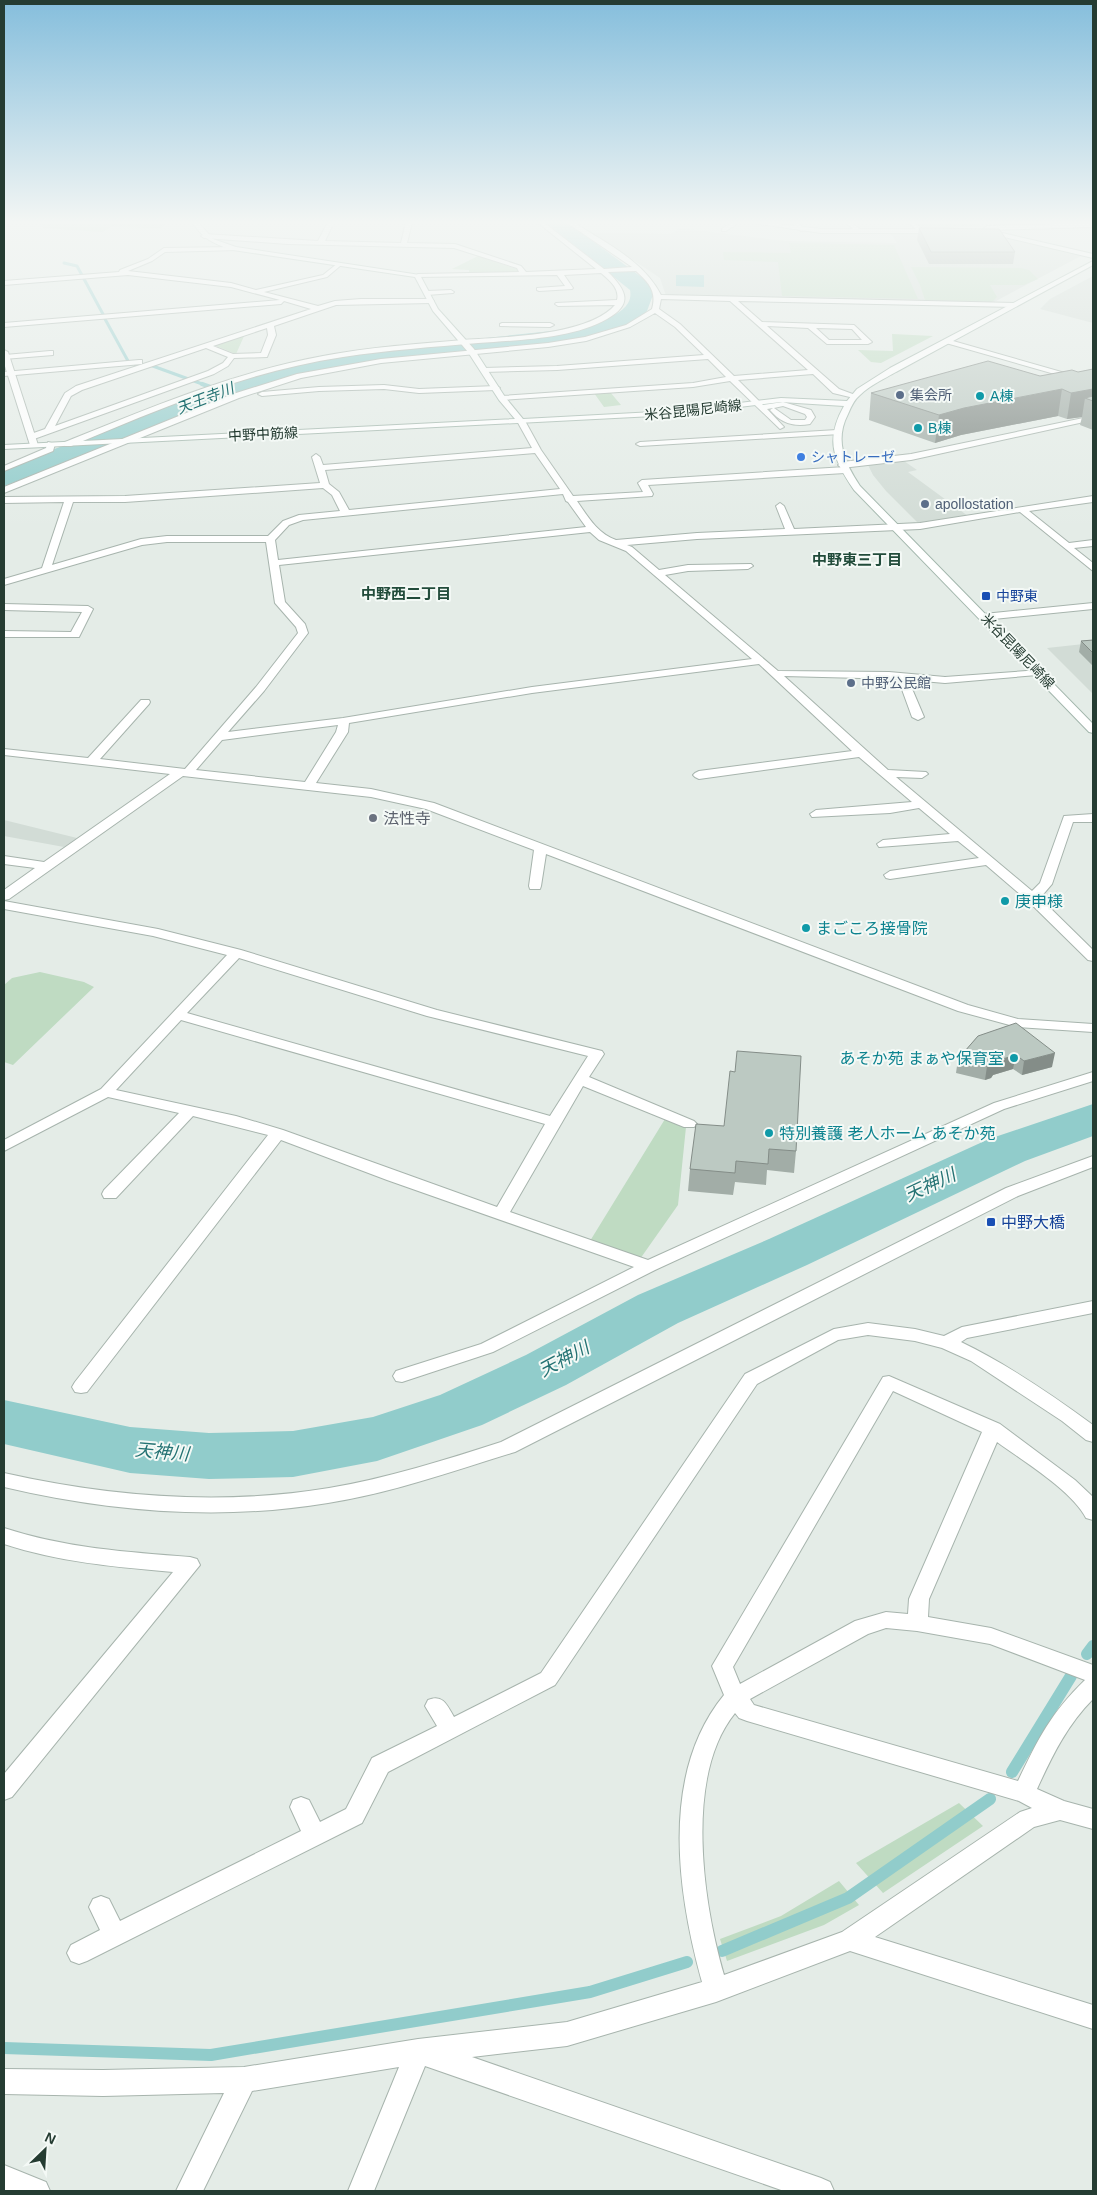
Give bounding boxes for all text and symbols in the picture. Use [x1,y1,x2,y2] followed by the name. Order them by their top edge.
[174,379,238,417] water label: 天王寺川
[910,387,952,403] place label: 集会所
[990,388,1013,404] place label: A棟
[894,389,906,401] marker: 集会所
[974,390,986,402] marker: A棟
[643,397,743,423] street label: 米谷昆陽尼崎線
[928,420,951,436] place label: B棟
[912,422,924,434] marker: B棟
[228,424,298,444] street label: 中野中筋線
[811,449,895,465] place label: シャトレーゼ
[795,451,807,463] marker: シャトレーゼ
[935,496,1014,512] place label: apollostation
[919,498,931,510] marker: apollostation
[812,551,902,568] district label: 中野東三丁目
[361,585,451,602] district label: 中野西二丁目
[996,588,1038,604] place label: 中野東
[980,590,992,602] marker: 中野東
[978,610,1058,692] street label: 米谷昆陽尼崎線
[861,675,931,691] place label: 中野公民館
[845,677,857,689] marker: 中野公民館
[383,810,431,827] place label: 法性寺
[367,812,379,824] marker: 法性寺
[1015,893,1063,910] place label: 庚申様
[999,895,1011,907] marker: 庚申様
[816,920,928,937] place label: まごころ接骨院
[800,922,812,934] marker: まごころ接骨院
[840,1050,1004,1067] place label: あそか苑 まぁや保育室
[1008,1052,1020,1064] marker: あそか苑 まぁや保育室
[779,1125,995,1142] place label: 特別養護 老人ホーム あそか苑
[763,1127,775,1139] marker: 特別養護 老人ホーム あそか苑
[901,1164,961,1205] water label: 天神川
[1001,1214,1065,1231] place label: 中野大橋
[985,1216,997,1228] marker: 中野大橋
[535,1337,594,1381] water label: 天神川
[134,1440,192,1464] water label: 天神川
[20,2125,70,2175] north arrow
[43,2129,58,2148] text: N

